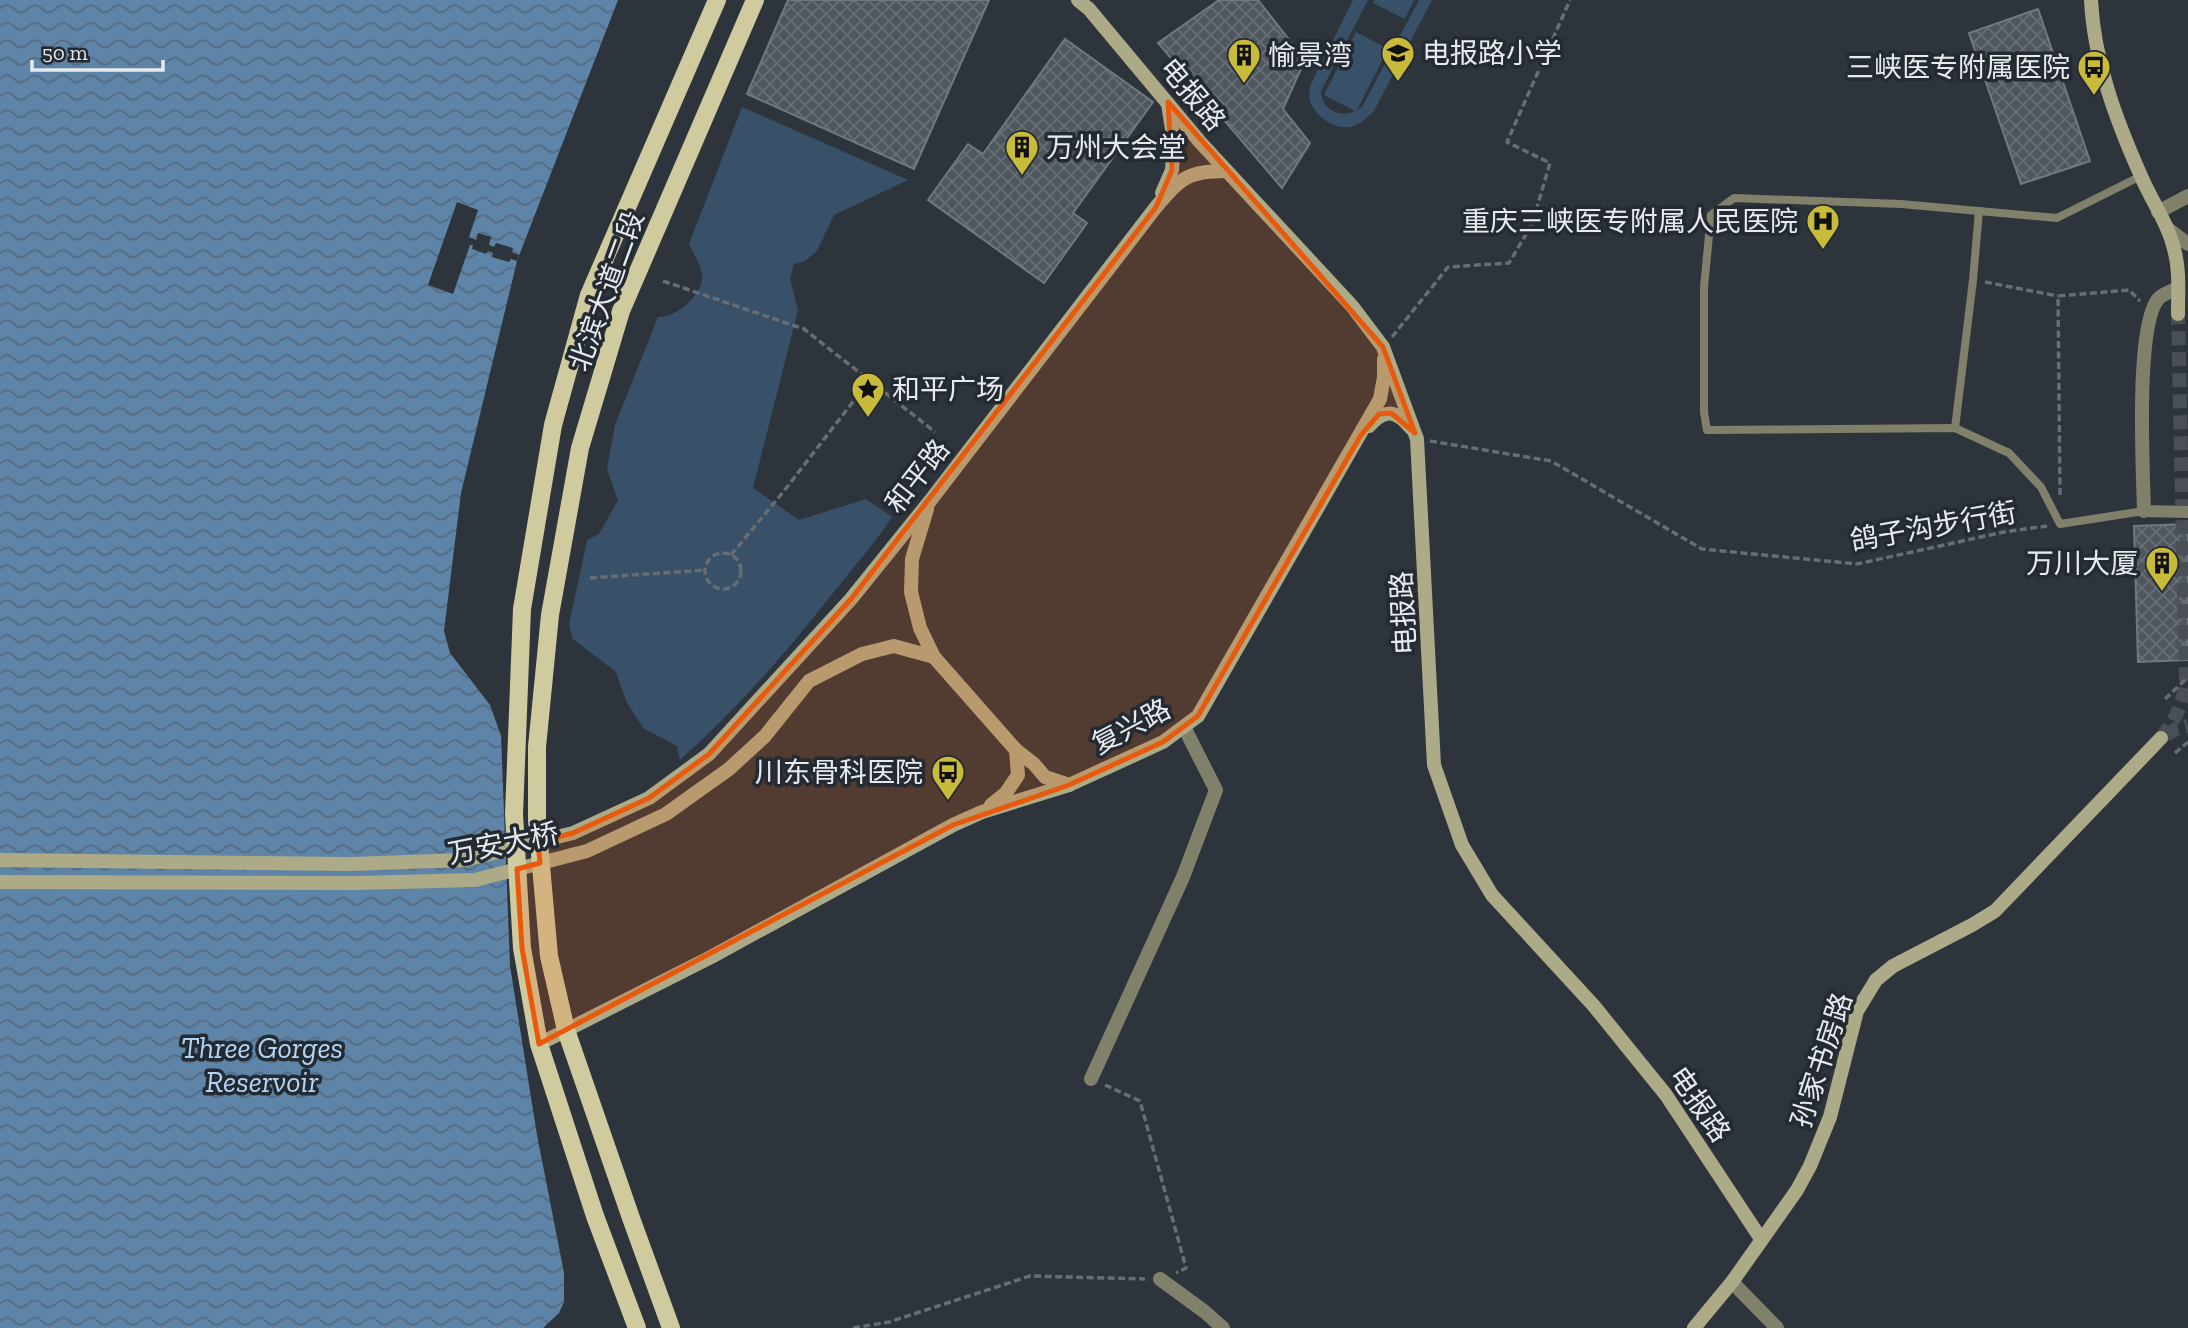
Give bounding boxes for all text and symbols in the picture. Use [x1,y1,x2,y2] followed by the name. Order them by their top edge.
[32,28,163,72] scale bar
[1379,34,1417,83] school or university icon: 电报路小学
[1225,36,1263,85] building icon: 愉景湾
[1422,37,1562,70] place label: 电报路小学
[1268,39,1352,72] place label: 愉景湾
[42,40,88,65] text: 50 m
[2075,48,2113,97] bus stop icon: 三峡医专附属医院
[1846,51,2070,84] place label: 三峡医专附属医院
[1153,52,1232,137] street label: 电报路
[1003,128,1041,177] building icon: 万州大会堂
[1046,131,1186,164] place label: 万州大会堂
[1804,202,1842,251] hospital icon: 重庆三峡医专附属人民医院
[1462,205,1798,238] place label: 重庆三峡医专附属人民医院
[562,207,651,376] street label: 北滨大道二段
[849,370,887,419] place icon: 和平广场
[892,373,1004,406] place label: 和平广场
[879,433,956,520] street label: 和平路
[1847,496,2019,557] street label: 鸽子沟步行街
[2143,544,2181,593] building icon: 万川大厦
[2026,547,2138,580] place label: 万川大厦
[1385,570,1422,656] street label: 电报路
[1086,692,1176,761] street label: 复兴路
[929,753,967,802] bus stop icon: 川东骨科医院
[755,756,923,789] place label: 川东骨科医院
[445,817,561,870] street label: 万安大桥
[1784,988,1859,1132] street label: 孙家书房路
[181,1030,343,1100] water label: Three Gorges Reservoir
[1662,1060,1737,1148] street label: 电报路

